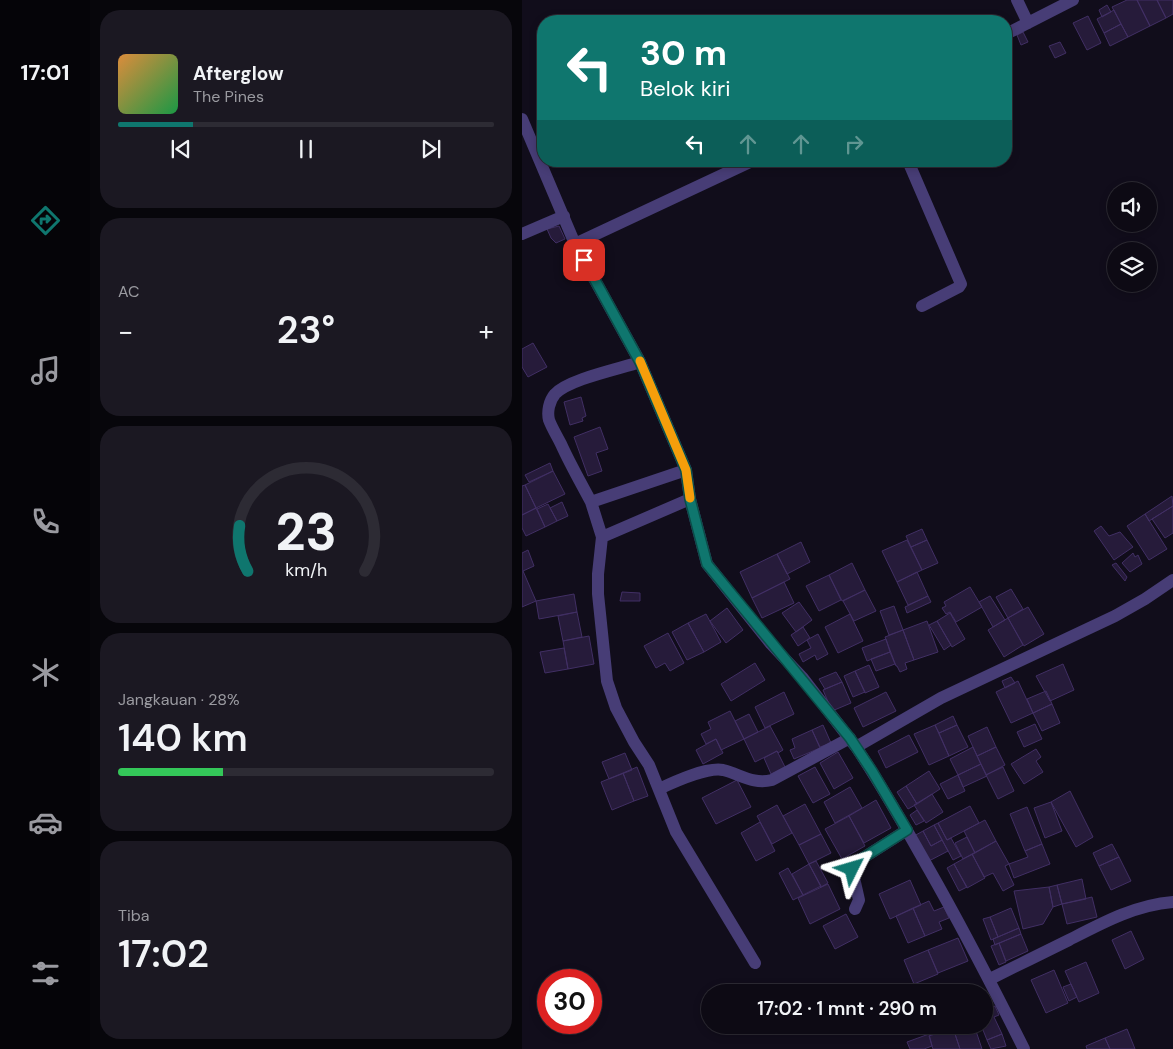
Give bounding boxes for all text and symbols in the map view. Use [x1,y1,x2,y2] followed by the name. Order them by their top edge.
[640,30,727,76] text: 30 m
[557,35,622,100] icon: left
[21,58,69,87] text: 17:01
[193,61,284,86] text: Afterglow
[640,74,730,103] text: Belok kiri
[193,86,264,107] text: The Pines
[681,130,709,158] icon: left
[734,130,762,158] icon: ahead
[787,130,815,158] icon: ahead
[840,130,868,158] icon: right
[167,135,195,163] icon: previous
[292,135,320,163] icon: pause
[417,135,445,163] icon: next
[1107,182,1157,292] map controls
[1107,182,1157,232] button: sound
[28,203,63,238] icon: directions
[563,239,605,281] pin
[1107,242,1157,292] button: layers
[570,246,598,274] icon: arrive
[118,281,139,302] text: AC
[277,305,335,355] text: 23°
[118,313,133,350] text: −
[479,313,494,350] text: +
[28,353,63,388] icon: music
[275,498,337,566] text: 23
[28,504,63,539] icon: phone
[285,558,327,582] text: km/h
[28,655,63,690] icon: climate
[118,689,240,710] text: Jangkauan · 28%
[118,713,248,763] text: 140 km
[28,805,63,840] icon: car
[825,842,877,894] position arrow
[118,905,150,926] text: Tiba
[118,929,209,979] text: 17:02
[28,956,63,991] icon: filters
[537,969,602,1034] speed limit sign: 30
[757,996,937,1021] text: 17:02 · 1 mnt · 290 m

